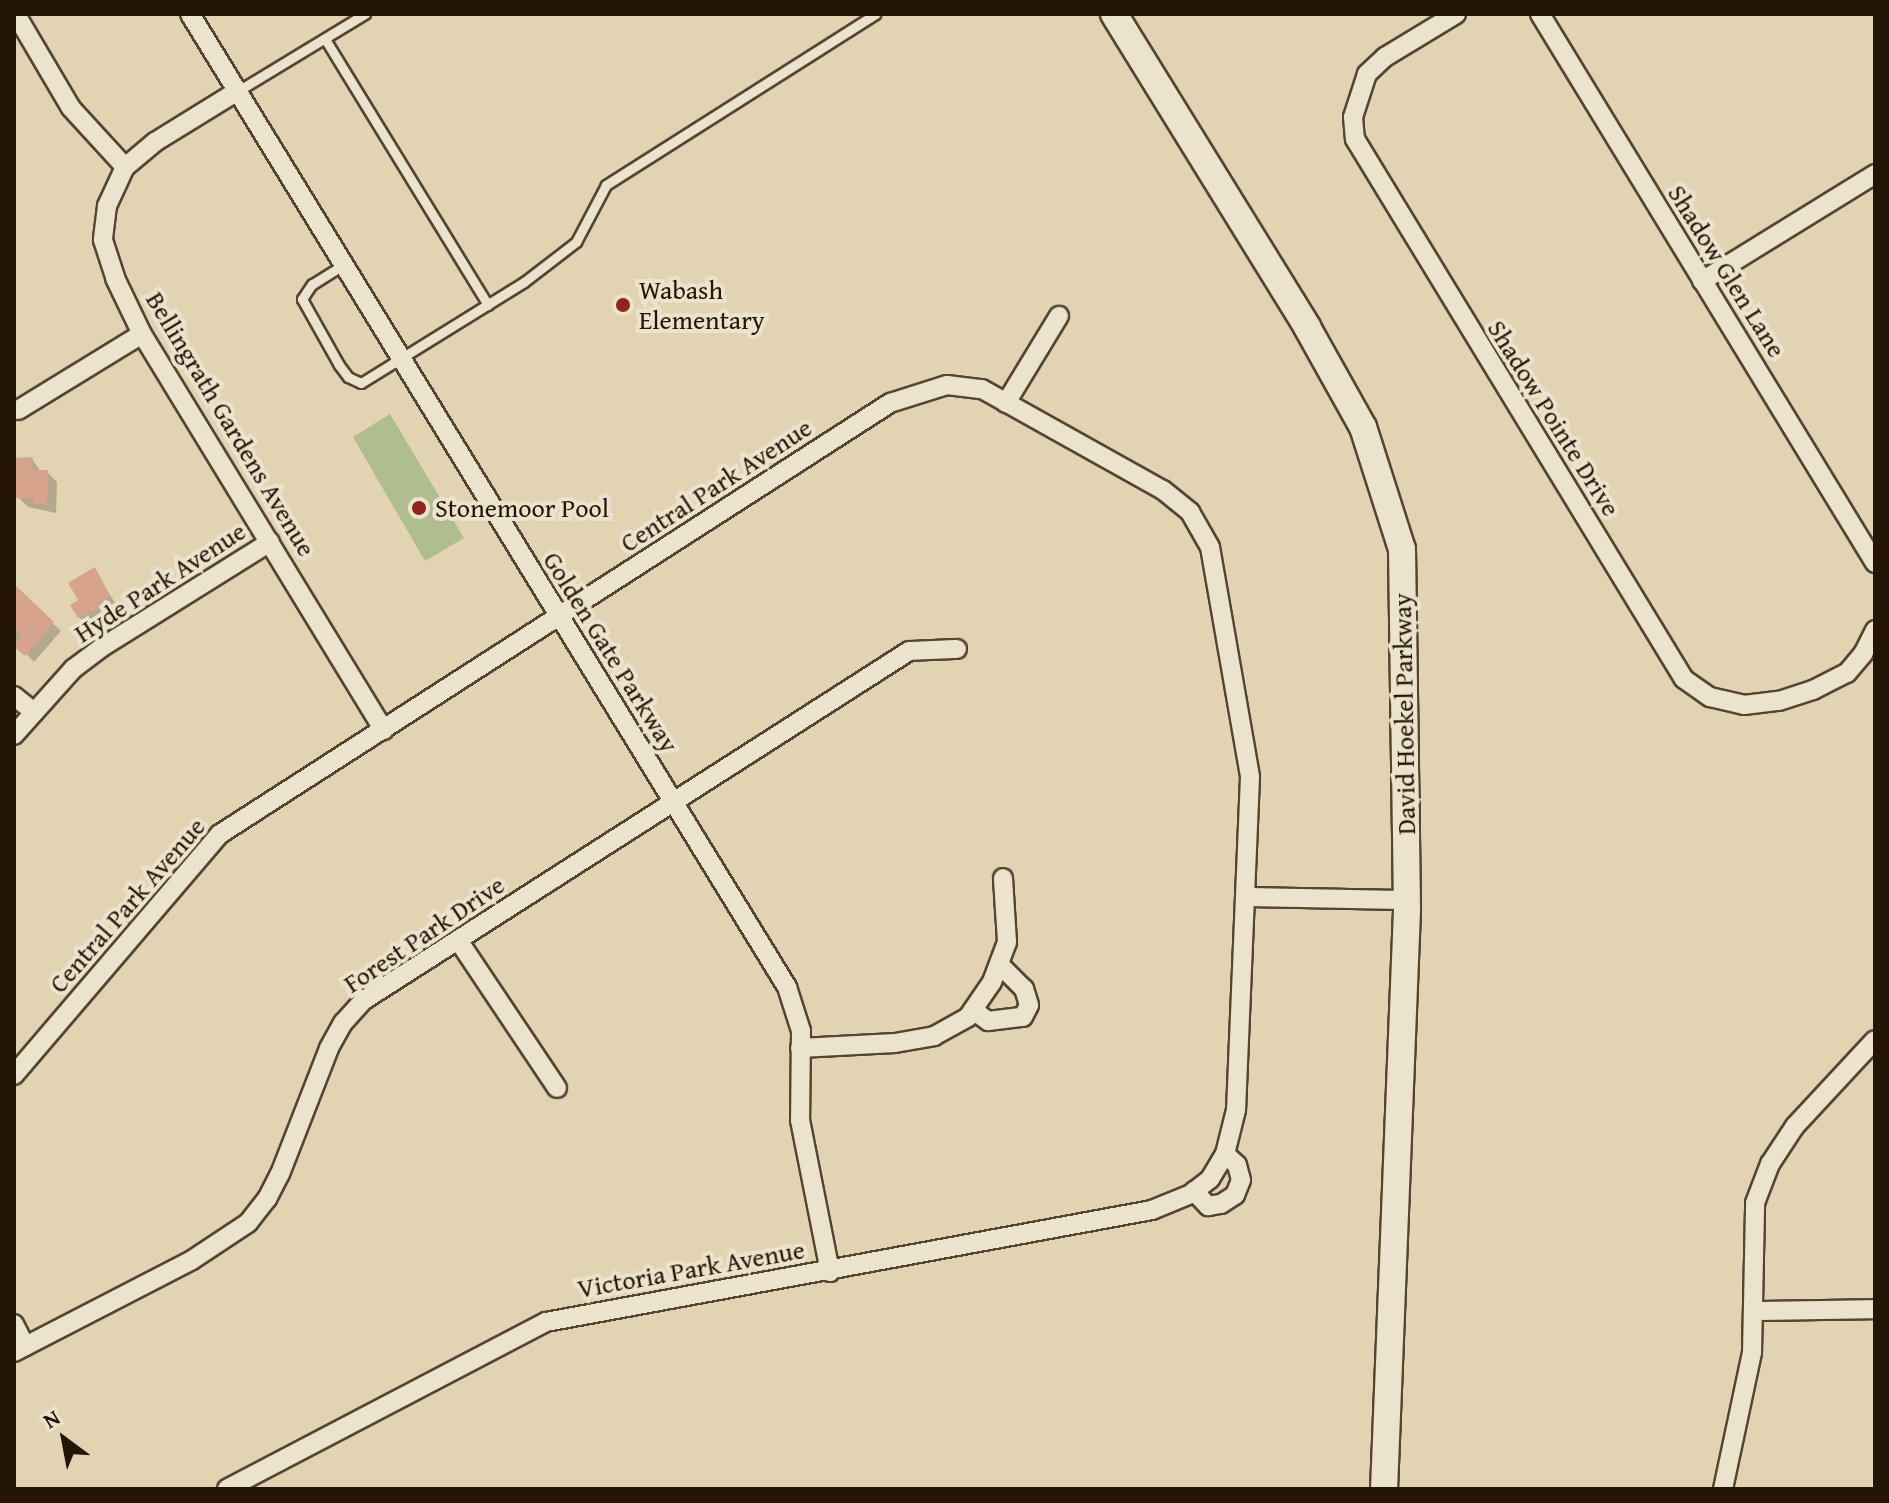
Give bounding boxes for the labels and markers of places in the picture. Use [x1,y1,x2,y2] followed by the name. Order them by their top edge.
[639,274,765,336] place label: Wabash Elementary
[614,296,632,314] marker: Wabash Elementary
[435,492,609,524] place label: Stonemoor Pool
[410,499,428,517] marker: Stonemoor Pool

